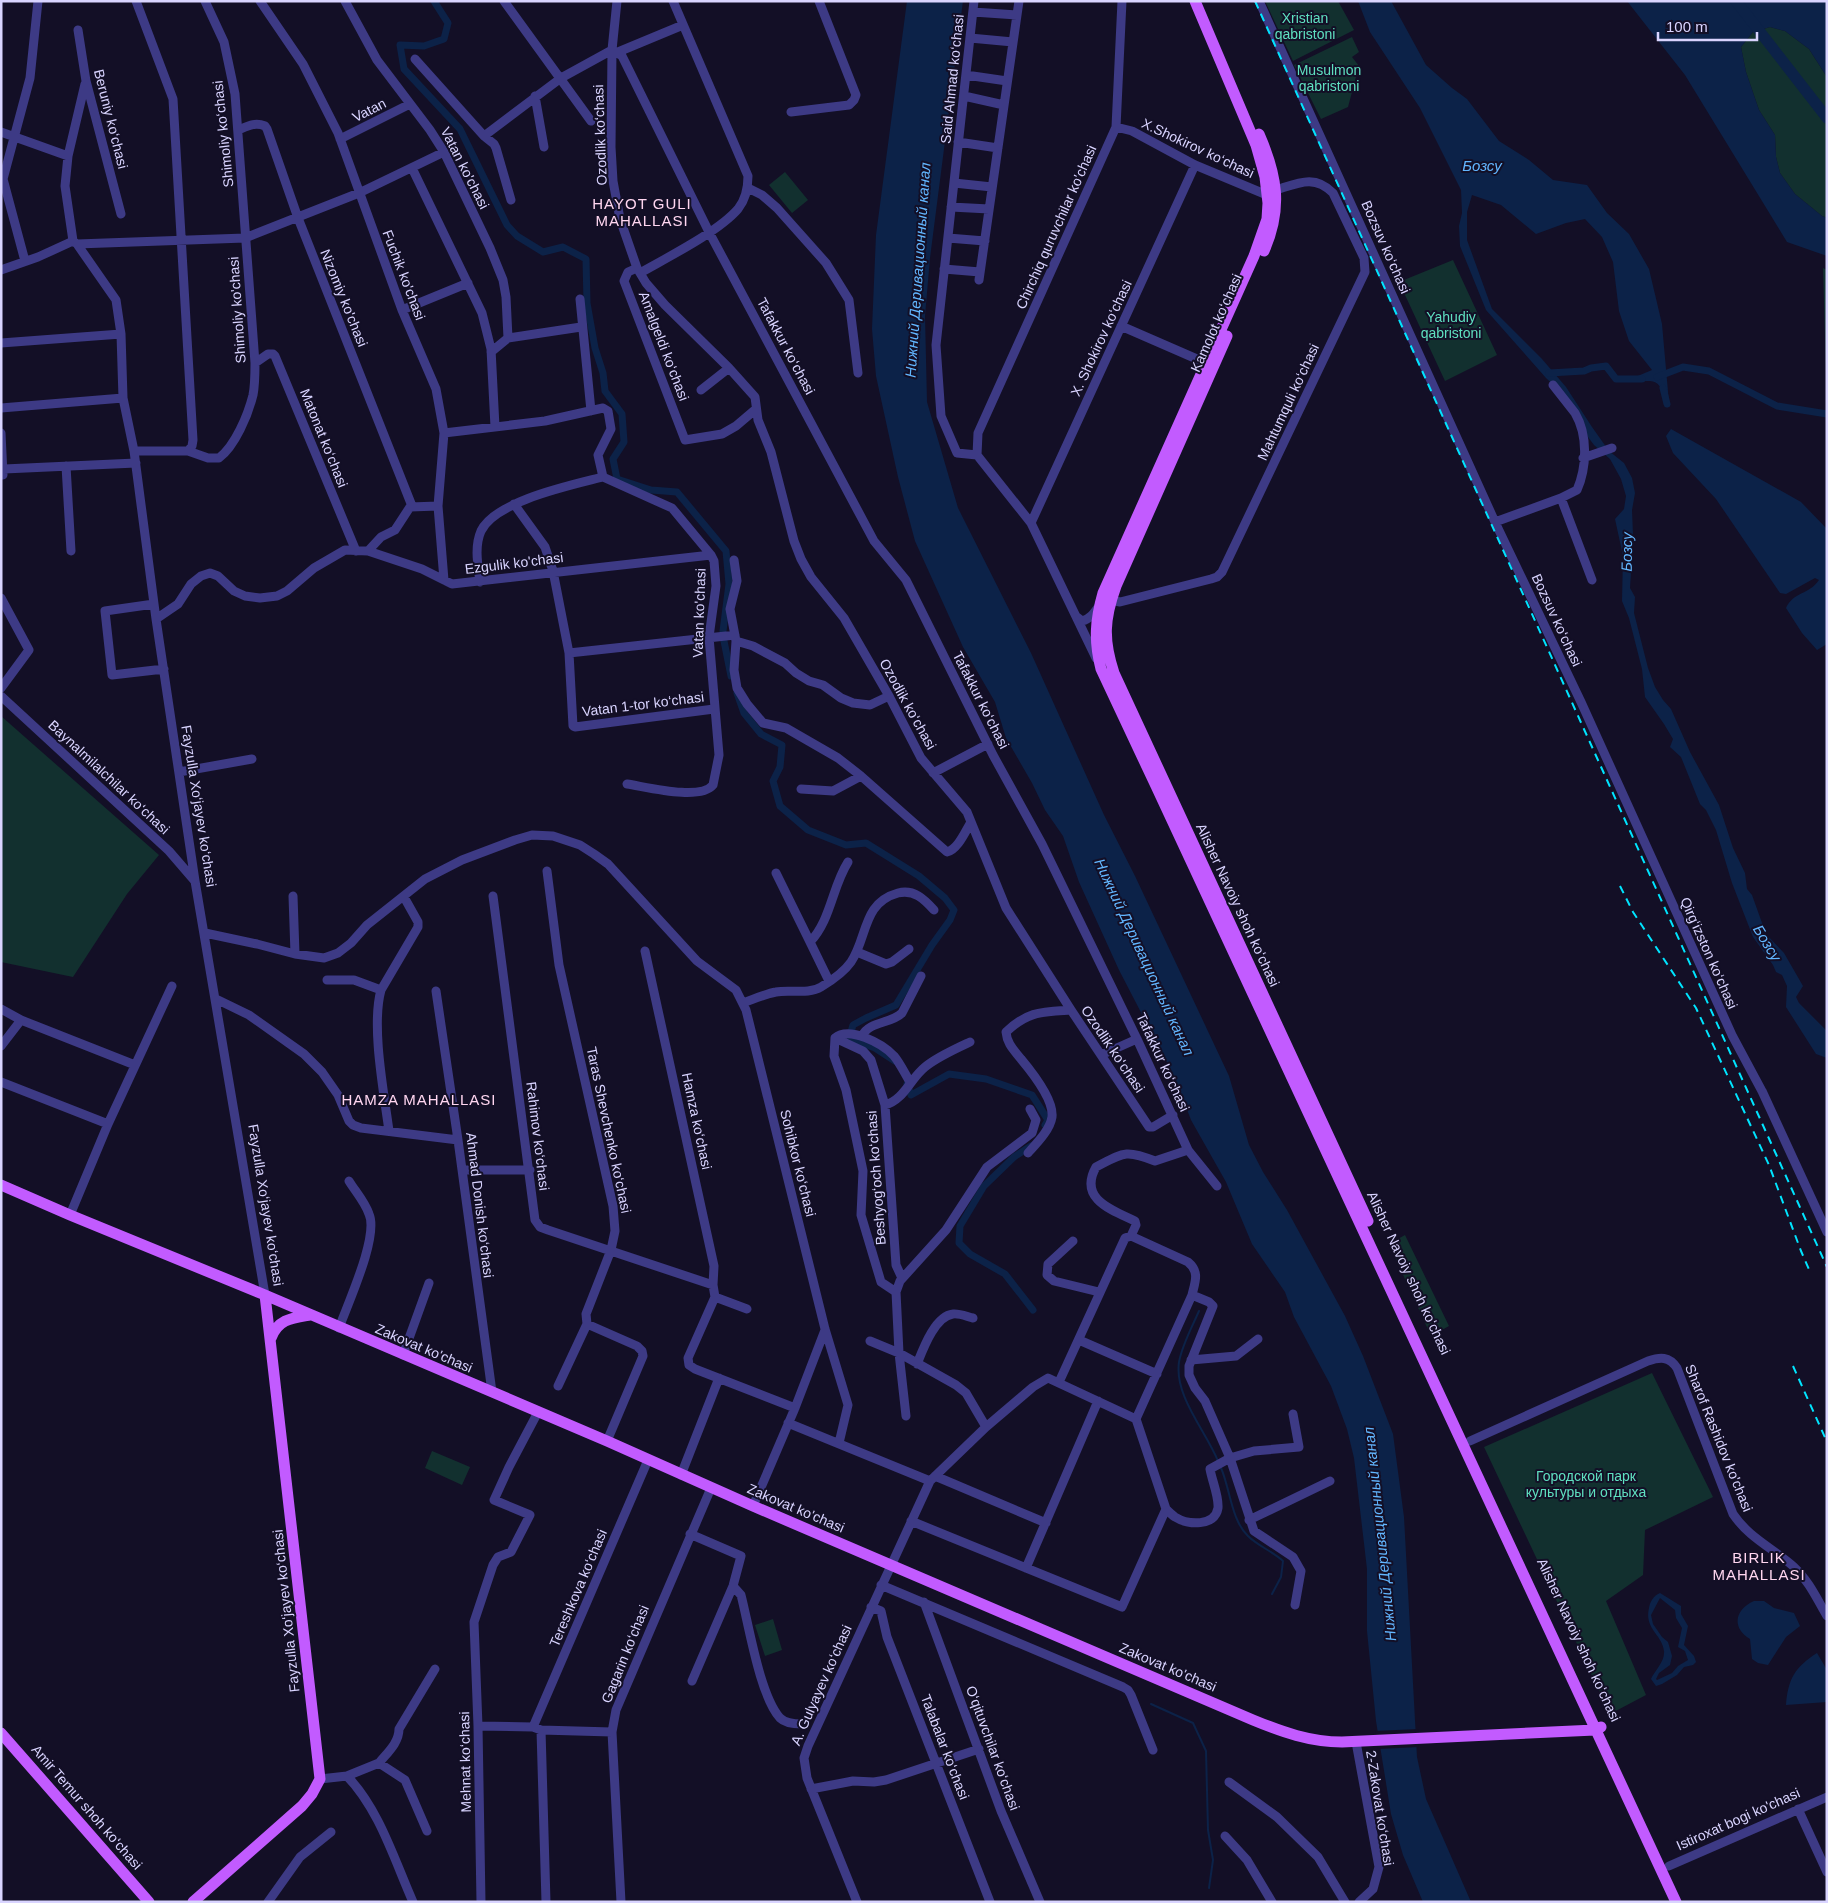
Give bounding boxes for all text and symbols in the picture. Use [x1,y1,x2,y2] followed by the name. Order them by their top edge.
[1275,10,1335,42] park label: Xristian qabristoni
[1658,10,1757,42] scale bar
[937,14,967,144] street label: Said Ahmad ko‘chasi
[1666,18,1708,35] text: 100 m
[1297,62,1361,94] park label: Musulmon qabristoni
[91,68,131,170] street label: Beruniy ko‘chasi
[209,80,237,188] street label: Shimoliy ko‘chasi
[590,84,610,186] street label: Ozodlik ko‘chasi
[350,95,388,125] street label: Vatan
[1139,115,1257,181] street label: X.Shokirov ko‘chasi
[438,124,492,212] street label: Vatan ko'chasi
[1013,143,1099,311] street label: Chirchiq quruvchilar ko'chasi
[1462,157,1503,174] water label: Бозсу
[901,161,934,378] water label: Нижний Деривационный канал
[592,195,692,229] district label: HAYOT GULI MAHALLASI
[1358,198,1414,296] street label: Bozsuv ko‘chasi
[379,228,429,322] street label: Fuchik ko'chasi
[317,247,371,349] street label: Nizomiy ko'chasi
[225,256,249,364] street label: Shimoliy ko'chasi
[1187,271,1245,375] street label: Kamolot ko‘chasi
[1067,277,1135,399] street label: X. Shokirov ko‘chasi
[636,289,692,403] street label: Amalgeldi ko‘chasi
[754,295,818,397] street label: Tafakkur ko‘chasi
[1421,309,1481,341] park label: Yahudiy qabristoni
[1254,341,1322,463] street label: Mahtumquli ko‘chasi
[297,386,351,490] street label: Matonat ko‘chasi
[1618,531,1635,572] water label: Бозсу
[464,549,564,577] street label: Ezgulik ko'chasi
[689,568,709,658] street label: Vatan ko'chasi
[1529,571,1585,669] street label: Bozsuv ko‘chasi
[949,649,1013,751] street label: Tafakkur ko‘chasi
[876,656,940,752] street label: Ozodlik ko‘chasi
[581,689,705,719] street label: Vatan 1-tor ko‘chasi
[45,717,173,837] street label: Baynalmilalchilar ko‘chasi
[178,724,220,888] street label: Fayzulla Xo‘jayev ko‘chasi
[1193,821,1283,989] street label: Alisher Navoiy shoh koʻchasi
[1091,855,1198,1059] water label: Нижний Деривационный канал
[1677,895,1741,1011] street label: Qirg‘izston ko‘chasi
[1750,921,1786,965] water label: Бозсу
[1078,1003,1148,1095] street label: Ozodlik ko‘chasi
[1133,1010,1193,1114] street label: Tafakkur ko‘chasi
[584,1045,634,1215] street label: Taras Shevchenko ko‘chasi
[679,1071,715,1171] street label: Hamza ko‘chasi
[523,1081,553,1191] street label: Rahimov ko‘chasi
[341,1091,497,1108] district label: HAMZA MAHALLASI
[777,1108,819,1218] street label: Sohibkor ko‘chasi
[863,1110,889,1246] street label: Beshyog‘och ko‘chasi
[245,1123,287,1287] street label: Fayzulla Xo‘jayev ko‘chasi
[463,1131,497,1279] street label: Ahmad Donish ko‘chasi
[1364,1189,1454,1357] street label: Alisher Navoiy shoh koʻchasi
[373,1320,475,1376] street label: Zakovat ko'chasi
[1682,1362,1756,1514] street label: Sharof Rashidov ko'chasi
[1360,1425,1399,1642] water label: Нижний Деривационный канал
[1526,1468,1646,1500] park label: Городской парк культуры и отдыха
[745,1480,847,1536] street label: Zakovat ko'chasi
[546,1527,610,1649] street label: Tereshkova ko‘chasi
[270,1529,302,1693] street label: Fayzulla Xo‘jayev ko‘chasi
[1712,1549,1806,1583] district label: BIRLIK MAHALLASI
[1534,1556,1624,1724] street label: Alisher Navoiy shoh koʻchasi
[598,1603,652,1705] street label: Gagarin ko‘chasi
[787,1622,855,1748] street label: A. Gulyayev ko‘chasi
[1117,1639,1219,1695] street label: Zakovat ko'chasi
[963,1683,1023,1813] street label: O‘qituvchilar ko‘chasi
[918,1692,972,1802] street label: Talabalar ko‘chasi
[456,1711,474,1813] street label: Mehnat ko‘chasi
[28,1741,146,1873] street label: Amir Temur shoh ko‘chasi
[1363,1749,1397,1867] street label: 2-Zakovat ko‘chasi
[1674,1785,1802,1853] street label: Istiroxat bogi ko'chasi

